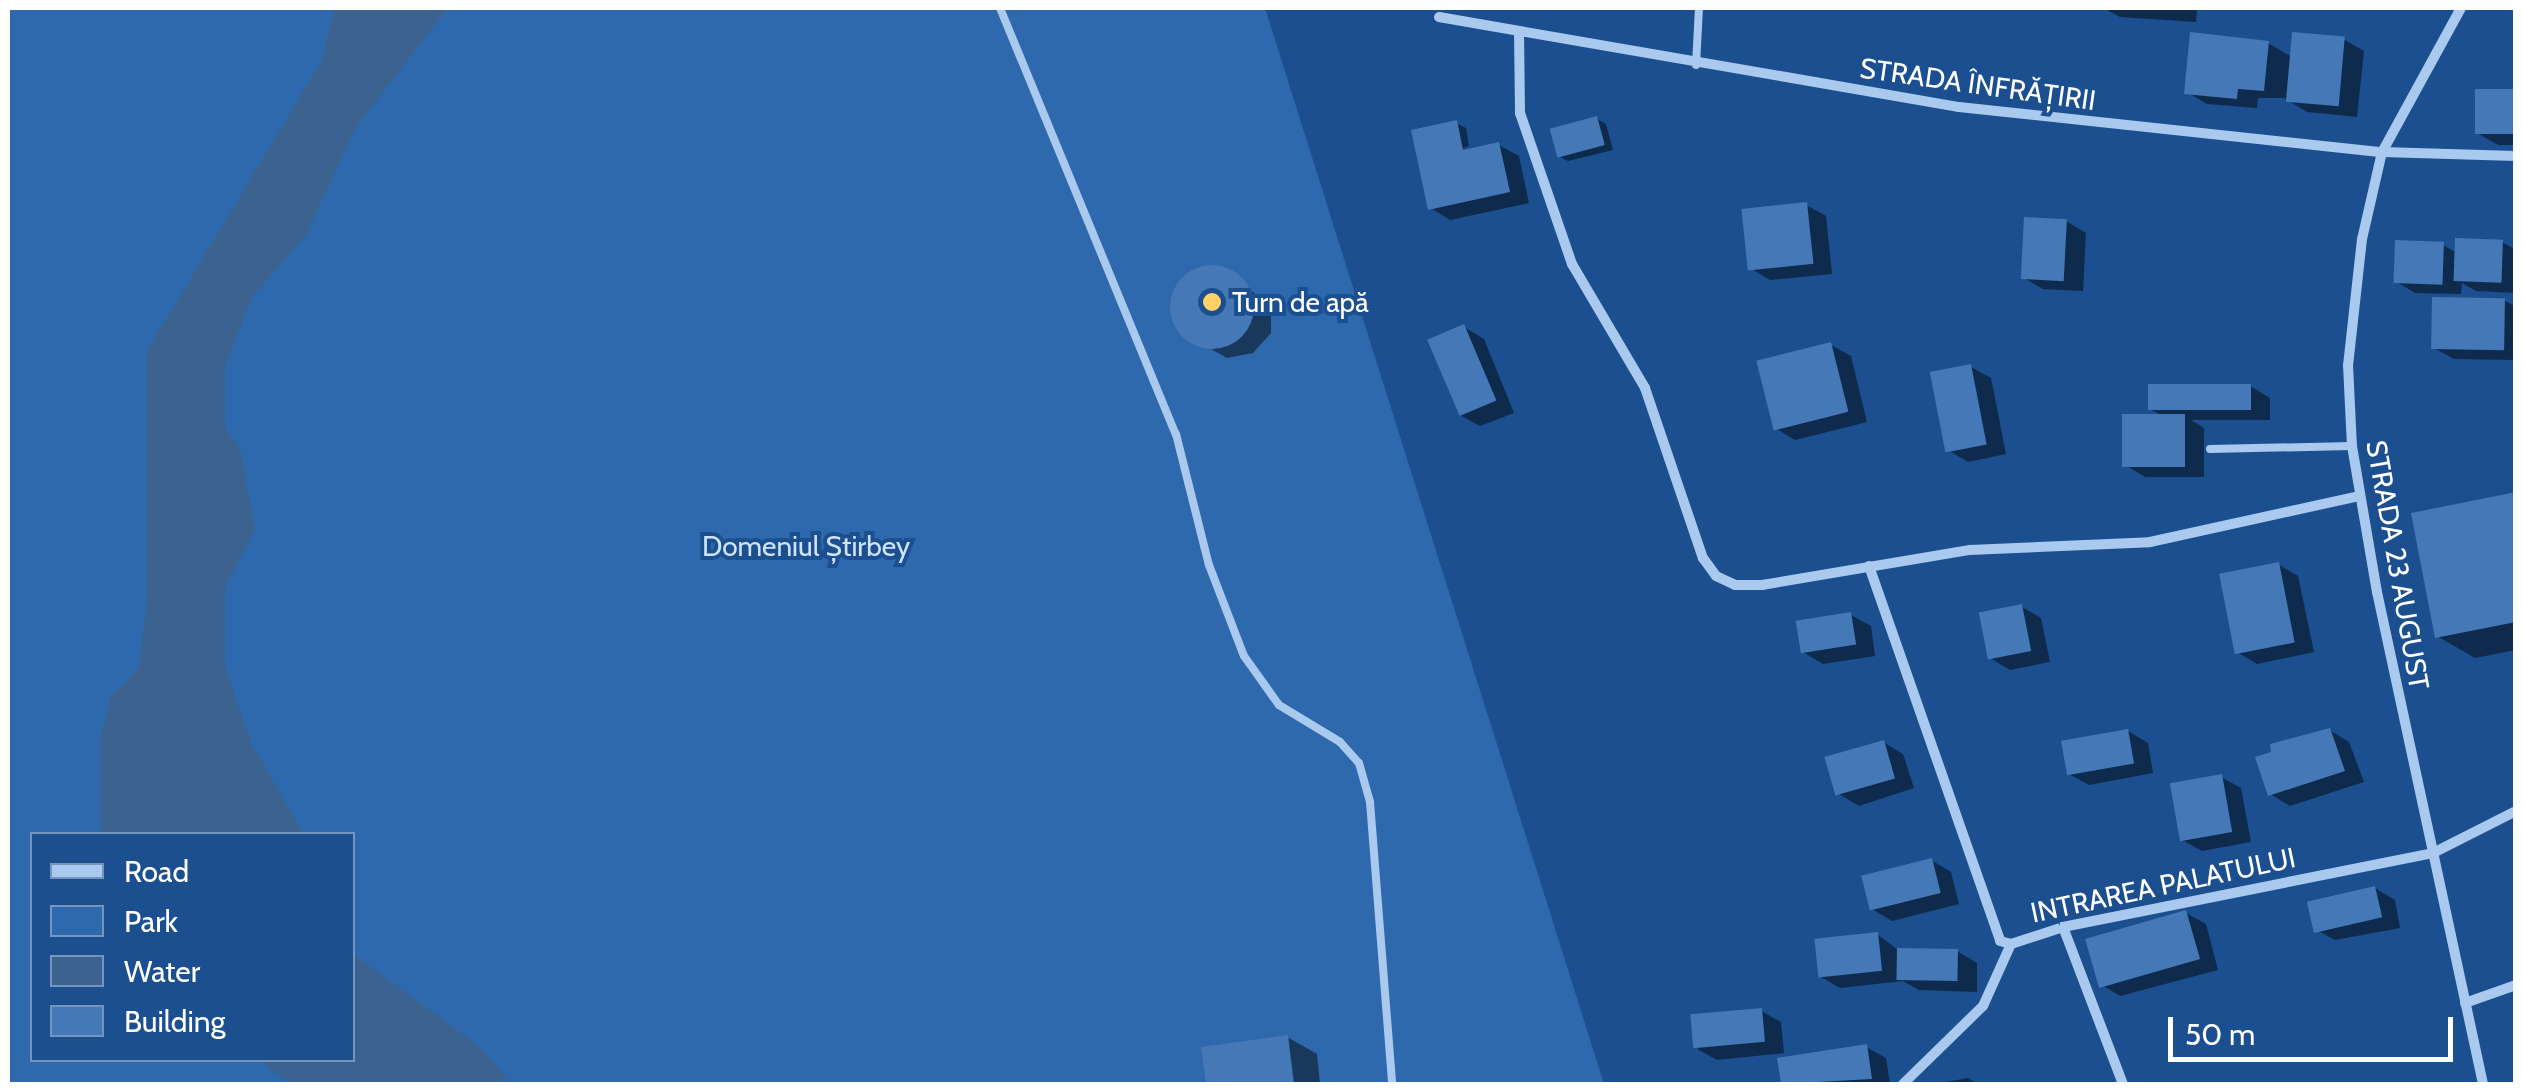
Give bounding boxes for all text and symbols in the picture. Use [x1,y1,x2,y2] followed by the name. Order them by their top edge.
[1858,51,2098,117] street label: STRADA ÎNFRĂȚIRII
[1232,285,1369,319] place label: Turn de apă
[1201,291,1223,313] marker: Turn de apă
[2360,438,2436,692] street label: STRADA 23 AUGUST
[702,529,910,563] park label: Domeniul Știrbey
[30,832,355,1062] legend
[2028,841,2298,929] street label: INTRAREA PALATULUI
[124,853,189,890] text: Road
[124,903,178,940] text: Park
[124,953,200,990] text: Water
[2173,997,2458,1059] scale bar
[124,1003,226,1040] text: Building
[2185,1016,2255,1053] text: 50 m

